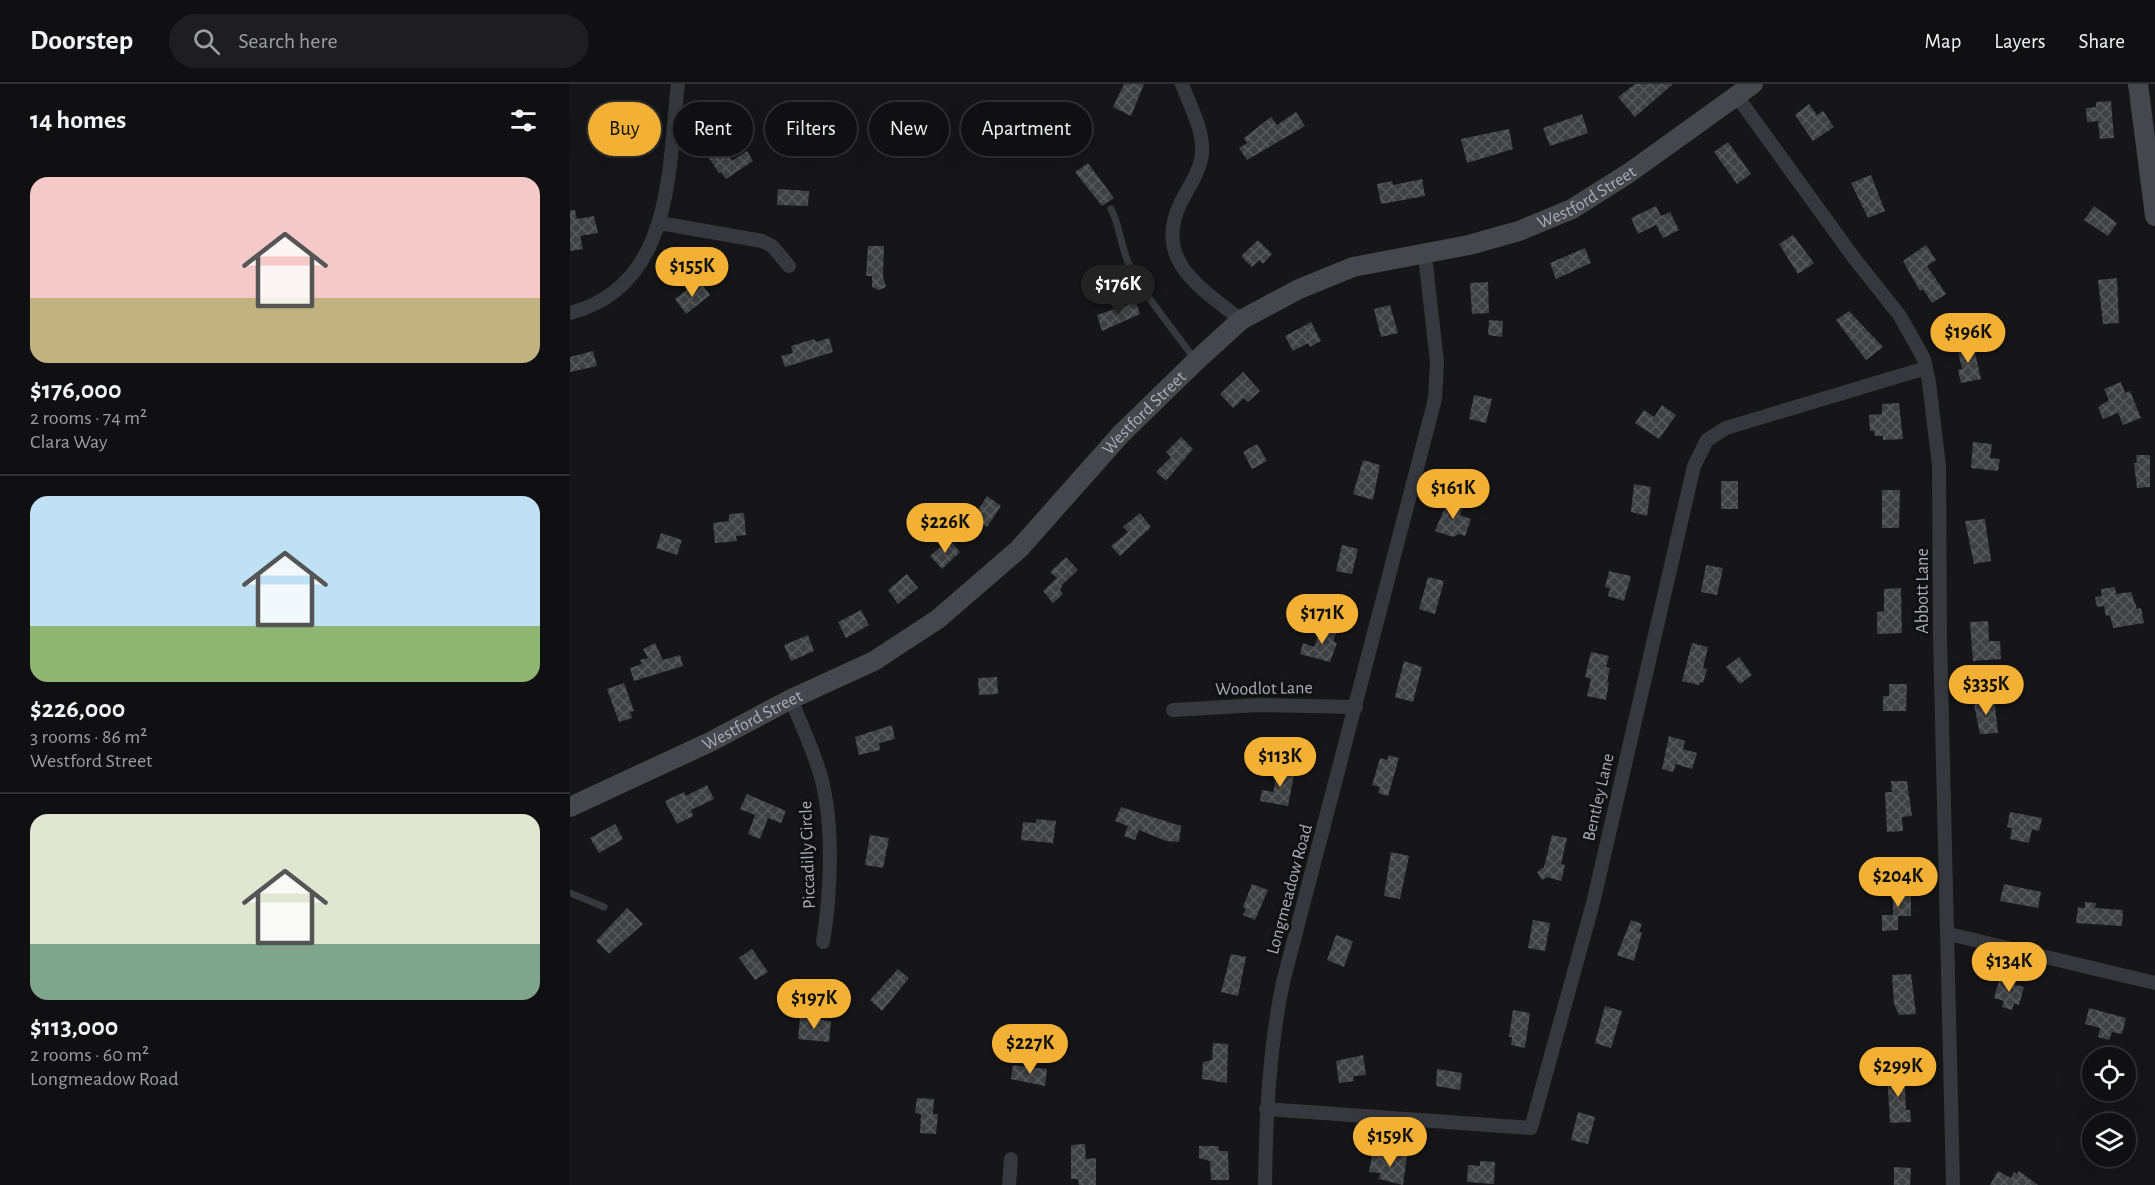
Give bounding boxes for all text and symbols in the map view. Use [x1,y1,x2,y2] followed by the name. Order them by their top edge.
[169,14,589,68] search box
[190,25,223,58] icon: search
[30,27,133,55] text: Doorstep
[238,30,338,52] text: Search here
[1925,31,1961,52] text: Map
[1994,31,2045,52] text: Layers
[2078,31,2125,52] text: Share
[588,102,661,156] chip: Buy
[673,102,753,156] chip: Rent
[765,102,857,156] chip: Filters
[869,102,949,156] chip: New
[961,102,1092,156] chip: Apartment
[507,104,540,137] icon: filters
[30,107,126,133] text: 14 homes
[1535,163,1640,232] street label: Westford Street
[231,216,339,324] icon: home
[650,247,734,298] pin: $155K
[669,256,715,276] text: $155K
[1076,265,1160,316] pin: $176K
[1095,274,1141,294] text: $176K
[1926,313,2010,364] pin: $196K
[1944,322,1992,342] text: $196K
[1099,368,1190,458] street label: Westford Street
[30,377,121,403] text: $176,000
[30,408,147,428] text: 2 rooms · 74 m²
[30,432,107,452] text: Clara Way
[1411,469,1495,520] pin: $161K
[1431,478,1475,498] text: $161K
[903,503,987,554] pin: $226K
[920,512,970,532] text: $226K
[231,535,339,643] icon: home
[1914,548,1932,634] street label: Abbott Lane
[1280,594,1364,645] pin: $171K
[1300,603,1344,623] text: $171K
[1944,665,2028,716] pin: $335K
[1963,674,2009,694] text: $335K
[1215,679,1313,699] street label: Woodlot Lane
[700,687,806,754] street label: Westford Street
[30,696,125,722] text: $226,000
[30,727,147,747] text: 3 rooms · 86 m²
[1238,737,1322,788] pin: $113K
[1258,746,1302,766] text: $113K
[30,751,152,771] text: Westford Street
[1580,752,1618,843] street label: Bentley Lane
[797,801,819,909] street label: Piccadilly Circle
[1264,822,1316,956] street label: Longmeadow Road
[231,853,339,961] icon: home
[1856,857,1940,908] pin: $204K
[1873,866,1923,886] text: $204K
[1967,942,2051,993] pin: $134K
[1986,951,2032,971] text: $134K
[772,979,856,1030] pin: $197K
[791,988,837,1008] text: $197K
[30,1014,118,1040] text: $113,000
[988,1024,1072,1075] pin: $227K
[1006,1033,1054,1053] text: $227K
[30,1045,149,1065] text: 2 rooms · 60 m²
[1856,1047,1940,1098] pin: $299K
[2082,1047,2136,1167] map controls
[2082,1047,2136,1101] button: locate
[1873,1056,1923,1076] text: $299K
[30,1069,179,1089] text: Longmeadow Road
[2082,1113,2136,1167] button: layers
[1348,1117,1432,1168] pin: $159K
[1367,1126,1413,1146] text: $159K

